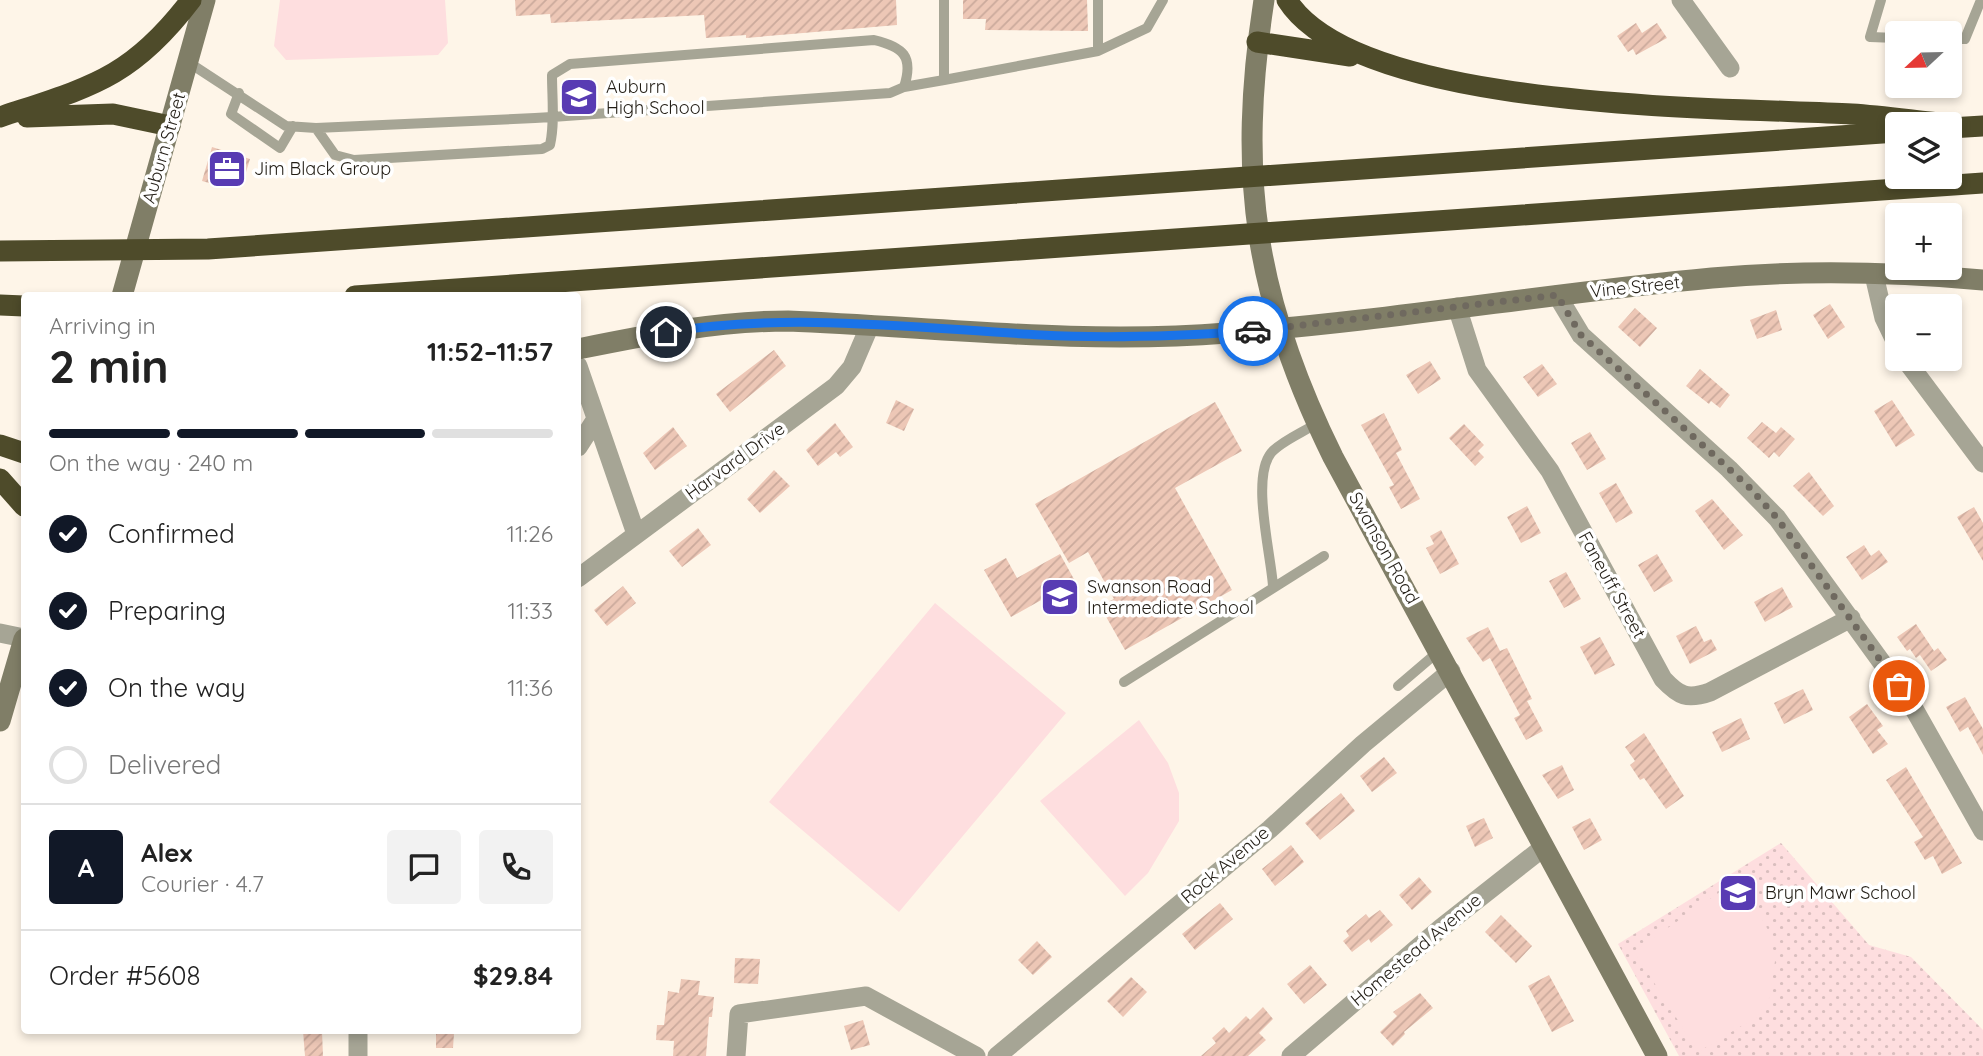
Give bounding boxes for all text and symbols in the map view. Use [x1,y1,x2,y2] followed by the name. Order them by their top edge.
[1885,21,1962,98] north arrow
[1885,21,1962,371] map controls
[606,75,705,119] place label: Auburn High School
[558,76,600,118] school or university icon: Auburn High School
[137,90,190,206] street label: Auburn Street
[1885,112,1962,189] button: layers
[206,148,248,190] office icon: Jim Black Group
[254,157,391,180] place label: Jim Black Group
[1885,203,1962,280] button: +
[1589,270,1681,303] street label: Vine Street
[1885,294,1962,371] button: −
[1218,296,1288,366] courier
[636,302,696,362] pin
[49,311,156,340] text: Arriving in
[1234,312,1272,350] icon: car
[647,313,685,351] icon: home
[427,335,553,368] text: 11:52–11:57
[49,337,169,395] text: 2 min
[680,417,789,505] street label: Harvard Drive
[49,448,253,477] text: On the way · 240 m
[1344,488,1425,608] street label: Swanson Road
[49,515,87,553] icon: check
[108,517,235,550] text: Confirmed
[507,519,553,548] text: 11:26
[1574,527,1651,642] street label: Faneuff Street
[1087,575,1254,619] place label: Swanson Road Intermediate School
[1039,576,1081,618] school or university icon: Swanson Road Intermediate School
[49,592,87,630] icon: check
[108,594,226,627] text: Preparing
[508,596,553,625] text: 11:33
[1869,656,1929,716] pin
[1880,667,1918,705] icon: bag
[49,669,87,707] icon: check
[108,671,246,704] text: On the way
[507,673,553,702] text: 11:36
[108,748,221,781] text: Delivered
[1176,821,1274,908] street label: Rock Avenue
[387,830,461,904] button: chat
[479,830,553,904] button: phone
[141,836,192,869] text: Alex
[78,851,94,884] text: A
[141,869,264,898] text: Courier · 4.7
[1717,872,1759,914] school or university icon: Bryn Mawr School
[1765,881,1916,904] place label: Bryn Mawr School
[1346,888,1486,1011] street label: Homestead Avenue
[49,959,201,992] text: Order #5608
[473,959,553,992] text: $29.84

